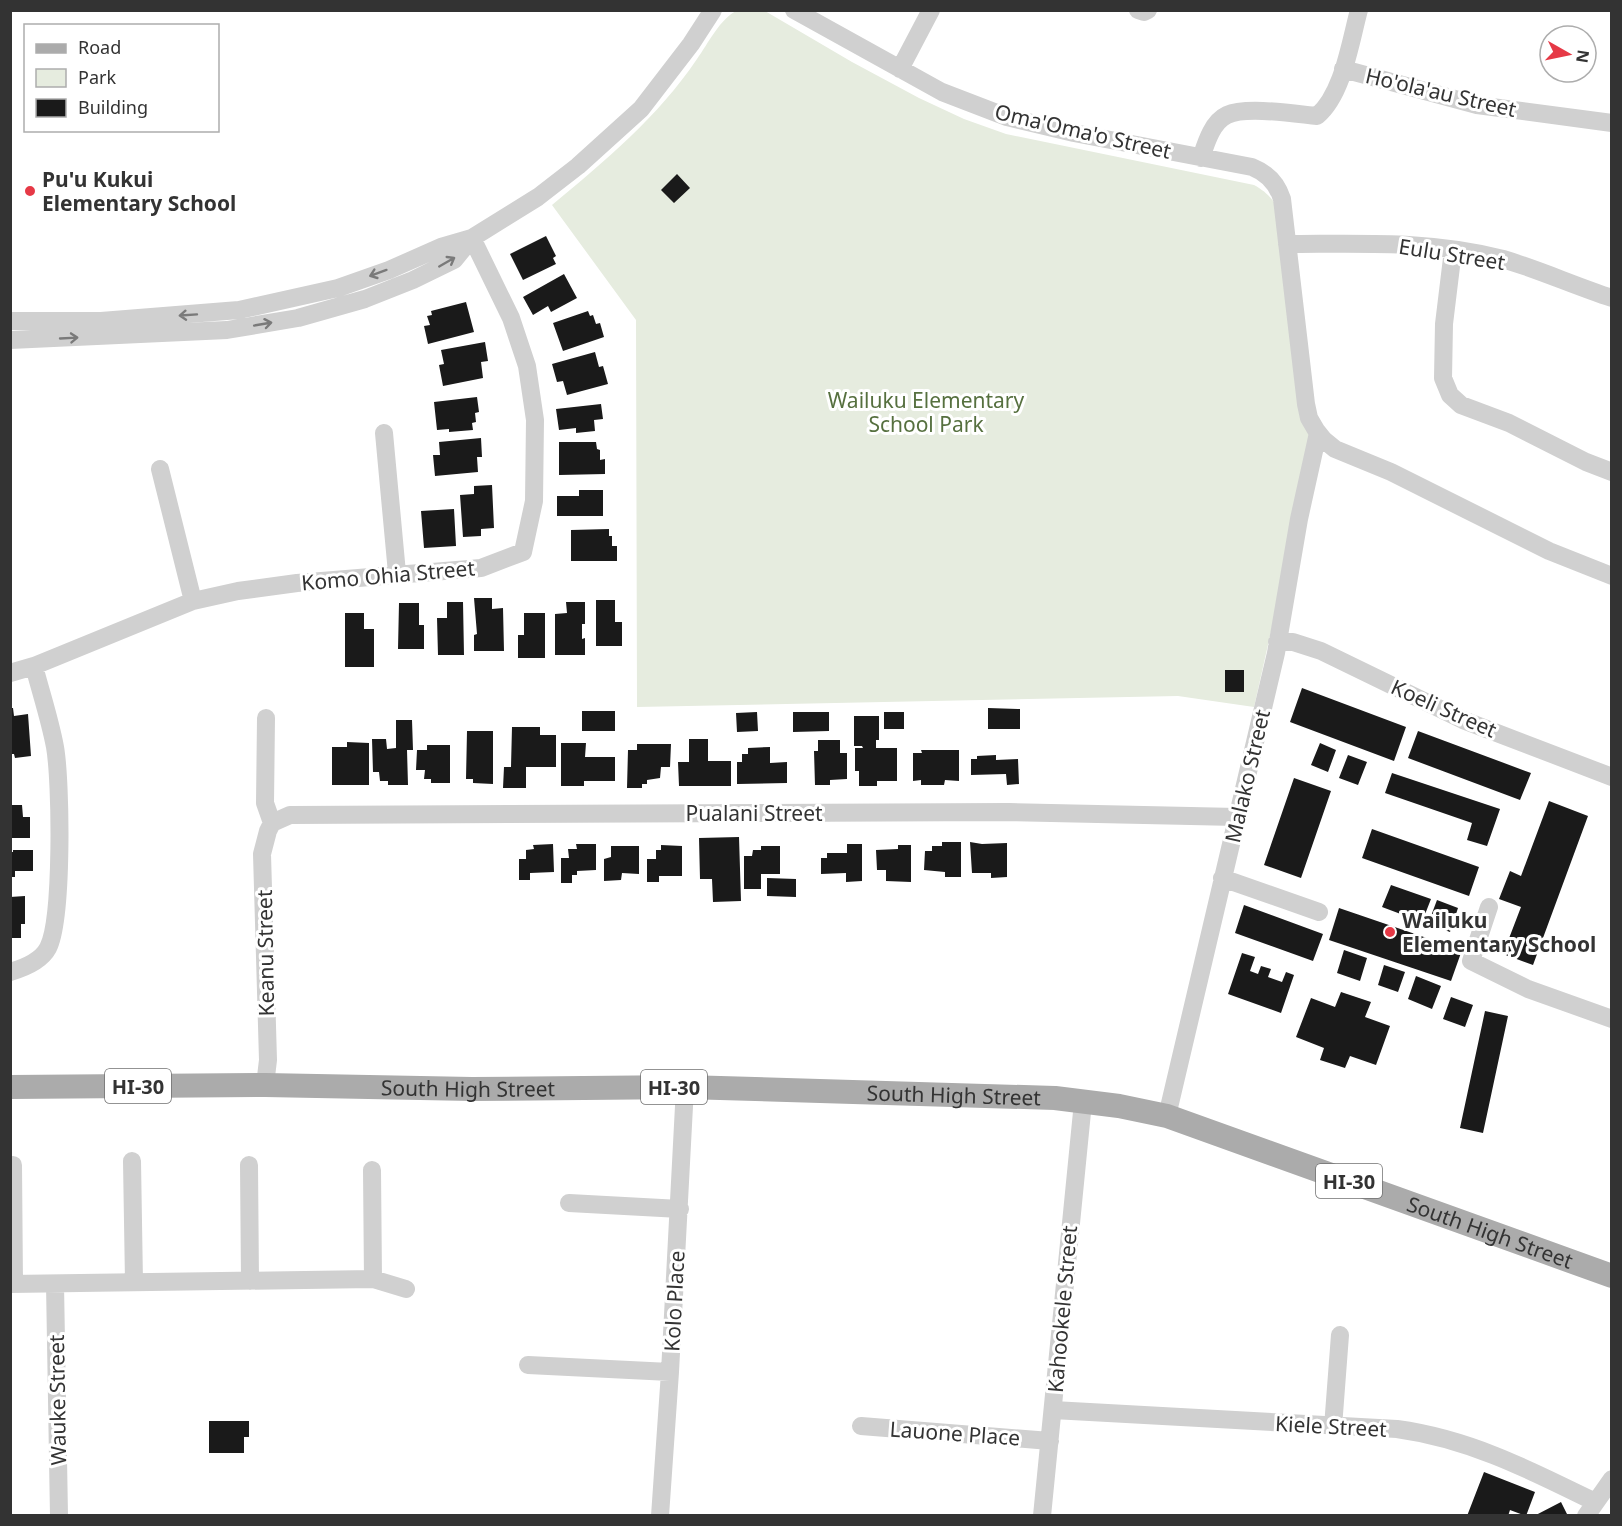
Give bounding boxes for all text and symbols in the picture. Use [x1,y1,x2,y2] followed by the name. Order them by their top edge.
[24,24,219,132] legend
[1538,24,1598,84] north arrow
[78,35,121,59] text: Road
[1571,48,1595,64] text: N
[1363,61,1520,123] street label: Ho'ola'au Street
[78,65,116,89] text: Park
[78,95,148,119] text: Building
[992,97,1174,165] street label: Oma'Oma'o Street
[42,165,236,217] place label: Pu'u Kukui Elementary School
[23,184,37,198] marker: Pu'u Kukui Elementary School
[1397,232,1508,276] street label: Eulu Street
[438,256,455,268] one-way arrow
[369,269,388,280] one-way arrow
[179,309,199,320] one-way arrow
[253,318,273,329] one-way arrow
[58,333,78,344] one-way arrow
[828,386,1025,438] park label: Wailuku Elementary School Park
[300,553,476,597] street label: Komo Ohia Street
[1387,672,1501,744] street label: Koeli Street
[1218,706,1276,845] street label: Malako Street
[685,799,823,827] street label: Pualani Street
[250,889,280,1017] street label: Keanu Street
[1402,906,1596,958] place label: Wailuku Elementary School
[1383,925,1397,939] marker: Wailuku Elementary School
[105,1069,171,1103] road number: HI-30
[641,1070,707,1104] road number: HI-30
[381,1073,556,1103] street label: South High Street
[866,1078,1042,1112] street label: South High Street
[1316,1164,1382,1198] road number: HI-30
[1403,1189,1577,1275] street label: South High Street
[1041,1224,1083,1394] street label: Kahookele Street
[657,1250,691,1352] street label: Kolo Place
[42,1334,72,1466] street label: Wauke Street
[1275,1409,1388,1443] street label: Kiele Street
[889,1414,1021,1452] street label: Lauone Place

